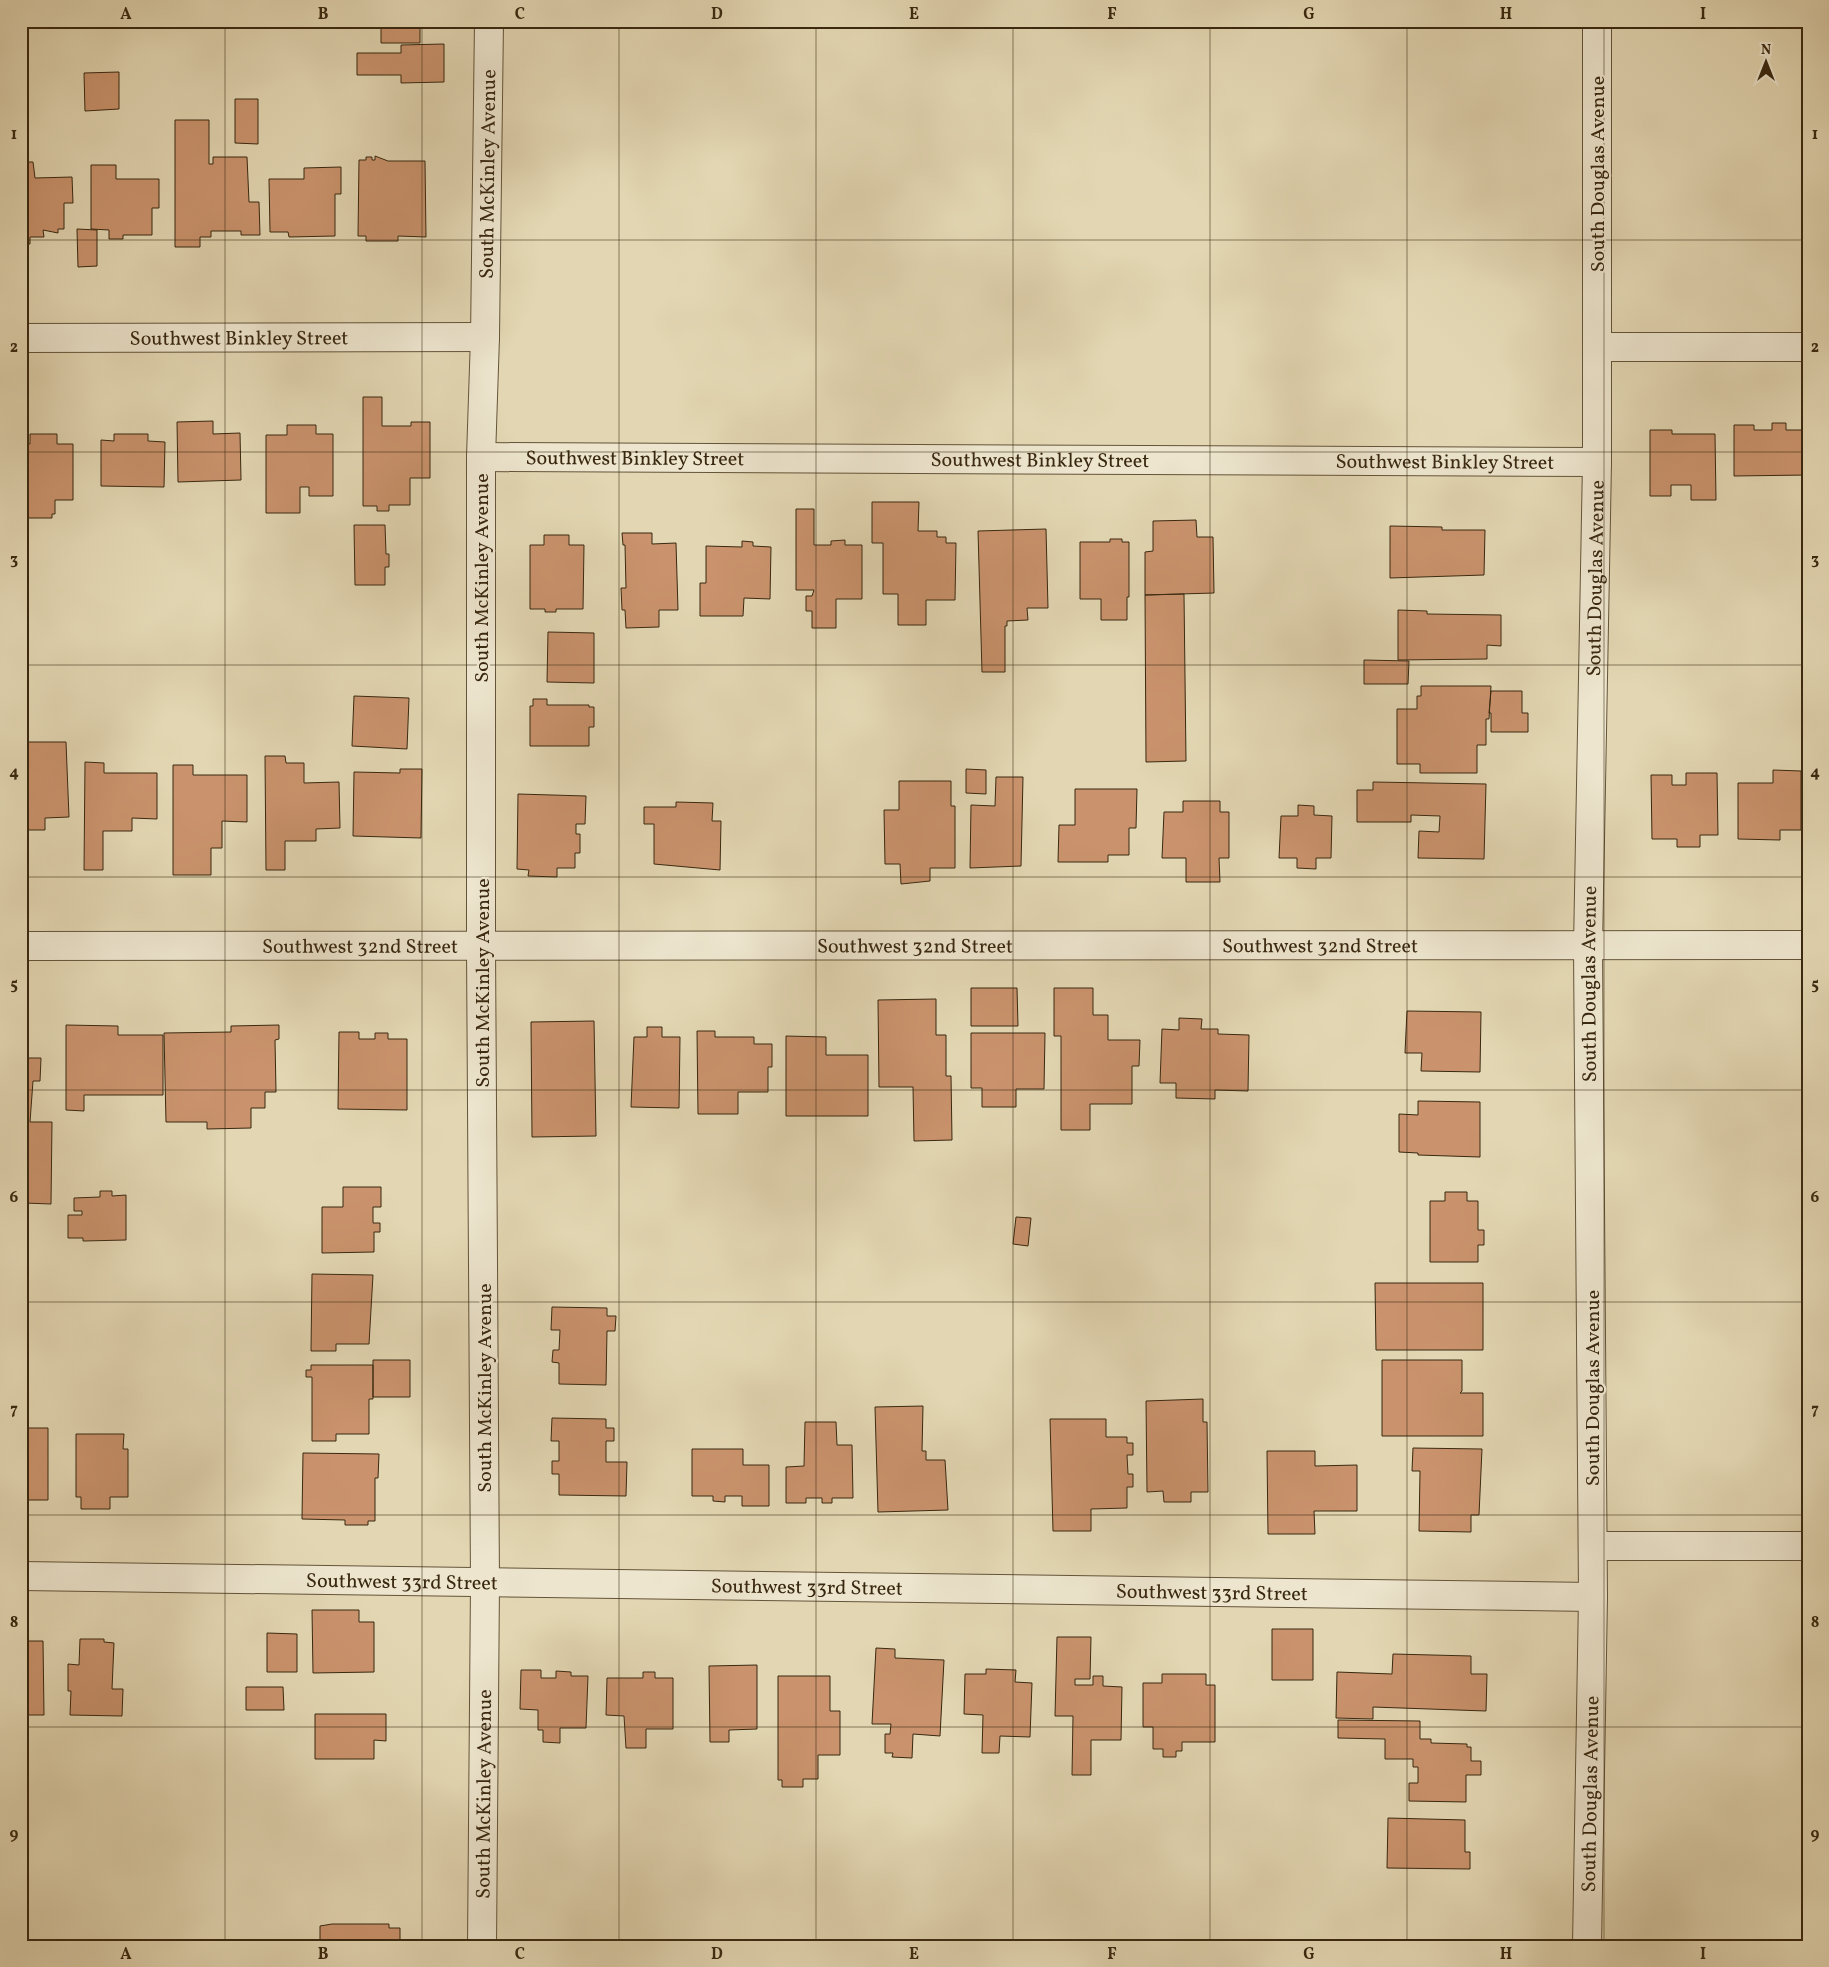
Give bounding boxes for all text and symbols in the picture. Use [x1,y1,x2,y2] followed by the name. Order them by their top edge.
[120,4,132,26] text: A
[318,4,329,26] text: B
[515,4,525,26] text: C
[711,4,723,26] text: D
[909,4,919,26] text: E
[1107,4,1117,26] text: F
[1303,4,1315,26] text: G
[1500,4,1512,26] text: H
[1700,4,1706,26] text: I
[1742,38,1792,88] north arrow
[1761,41,1771,60] text: N
[474,69,504,279] street label: South McKinley Avenue
[1585,76,1613,272] street label: South Douglas Avenue
[11,124,17,146] text: 1
[1812,124,1818,146] text: 1
[130,325,348,354] street label: Southwest Binkley Street
[10,337,18,359] text: 2
[1811,337,1819,359] text: 2
[526,445,744,474] street label: Southwest Binkley Street
[931,447,1149,476] street label: Southwest Binkley Street
[1336,449,1554,478] street label: Southwest Binkley Street
[469,473,497,683] street label: South McKinley Avenue
[1581,480,1613,677] street label: South Douglas Avenue
[10,549,18,571] text: 3
[1811,549,1819,571] text: 3
[9,762,19,784] text: 4
[1810,762,1820,784] text: 4
[470,878,498,1088] street label: South McKinley Avenue
[1576,886,1605,1082] street label: South Douglas Avenue
[817,933,1013,962] street label: Southwest 32nd Street
[1222,933,1418,961] street label: Southwest 32nd Street
[262,934,458,962] street label: Southwest 32nd Street
[10,974,18,996] text: 5
[1811,974,1819,996] text: 5
[10,1187,19,1209] text: 6
[1811,1187,1820,1209] text: 6
[472,1283,500,1493] street label: South McKinley Avenue
[1580,1290,1608,1486] street label: South Douglas Avenue
[10,1399,18,1421] text: 7
[1811,1399,1819,1421] text: 7
[306,1568,498,1598] street label: Southwest 33rd Street
[711,1573,903,1604] street label: Southwest 33rd Street
[1116,1579,1308,1609] street label: Southwest 33rd Street
[10,1612,18,1634] text: 8
[1811,1612,1819,1634] text: 8
[470,1689,500,1899] street label: South McKinley Avenue
[1576,1695,1607,1893] street label: South Douglas Avenue
[10,1824,19,1846] text: 9
[1811,1824,1820,1846] text: 9
[120,1944,132,1966] text: A
[318,1944,329,1966] text: B
[515,1944,525,1966] text: C
[711,1944,723,1966] text: D
[909,1944,919,1966] text: E
[1107,1944,1117,1966] text: F
[1303,1944,1315,1966] text: G
[1500,1944,1512,1966] text: H
[1700,1944,1706,1966] text: I

